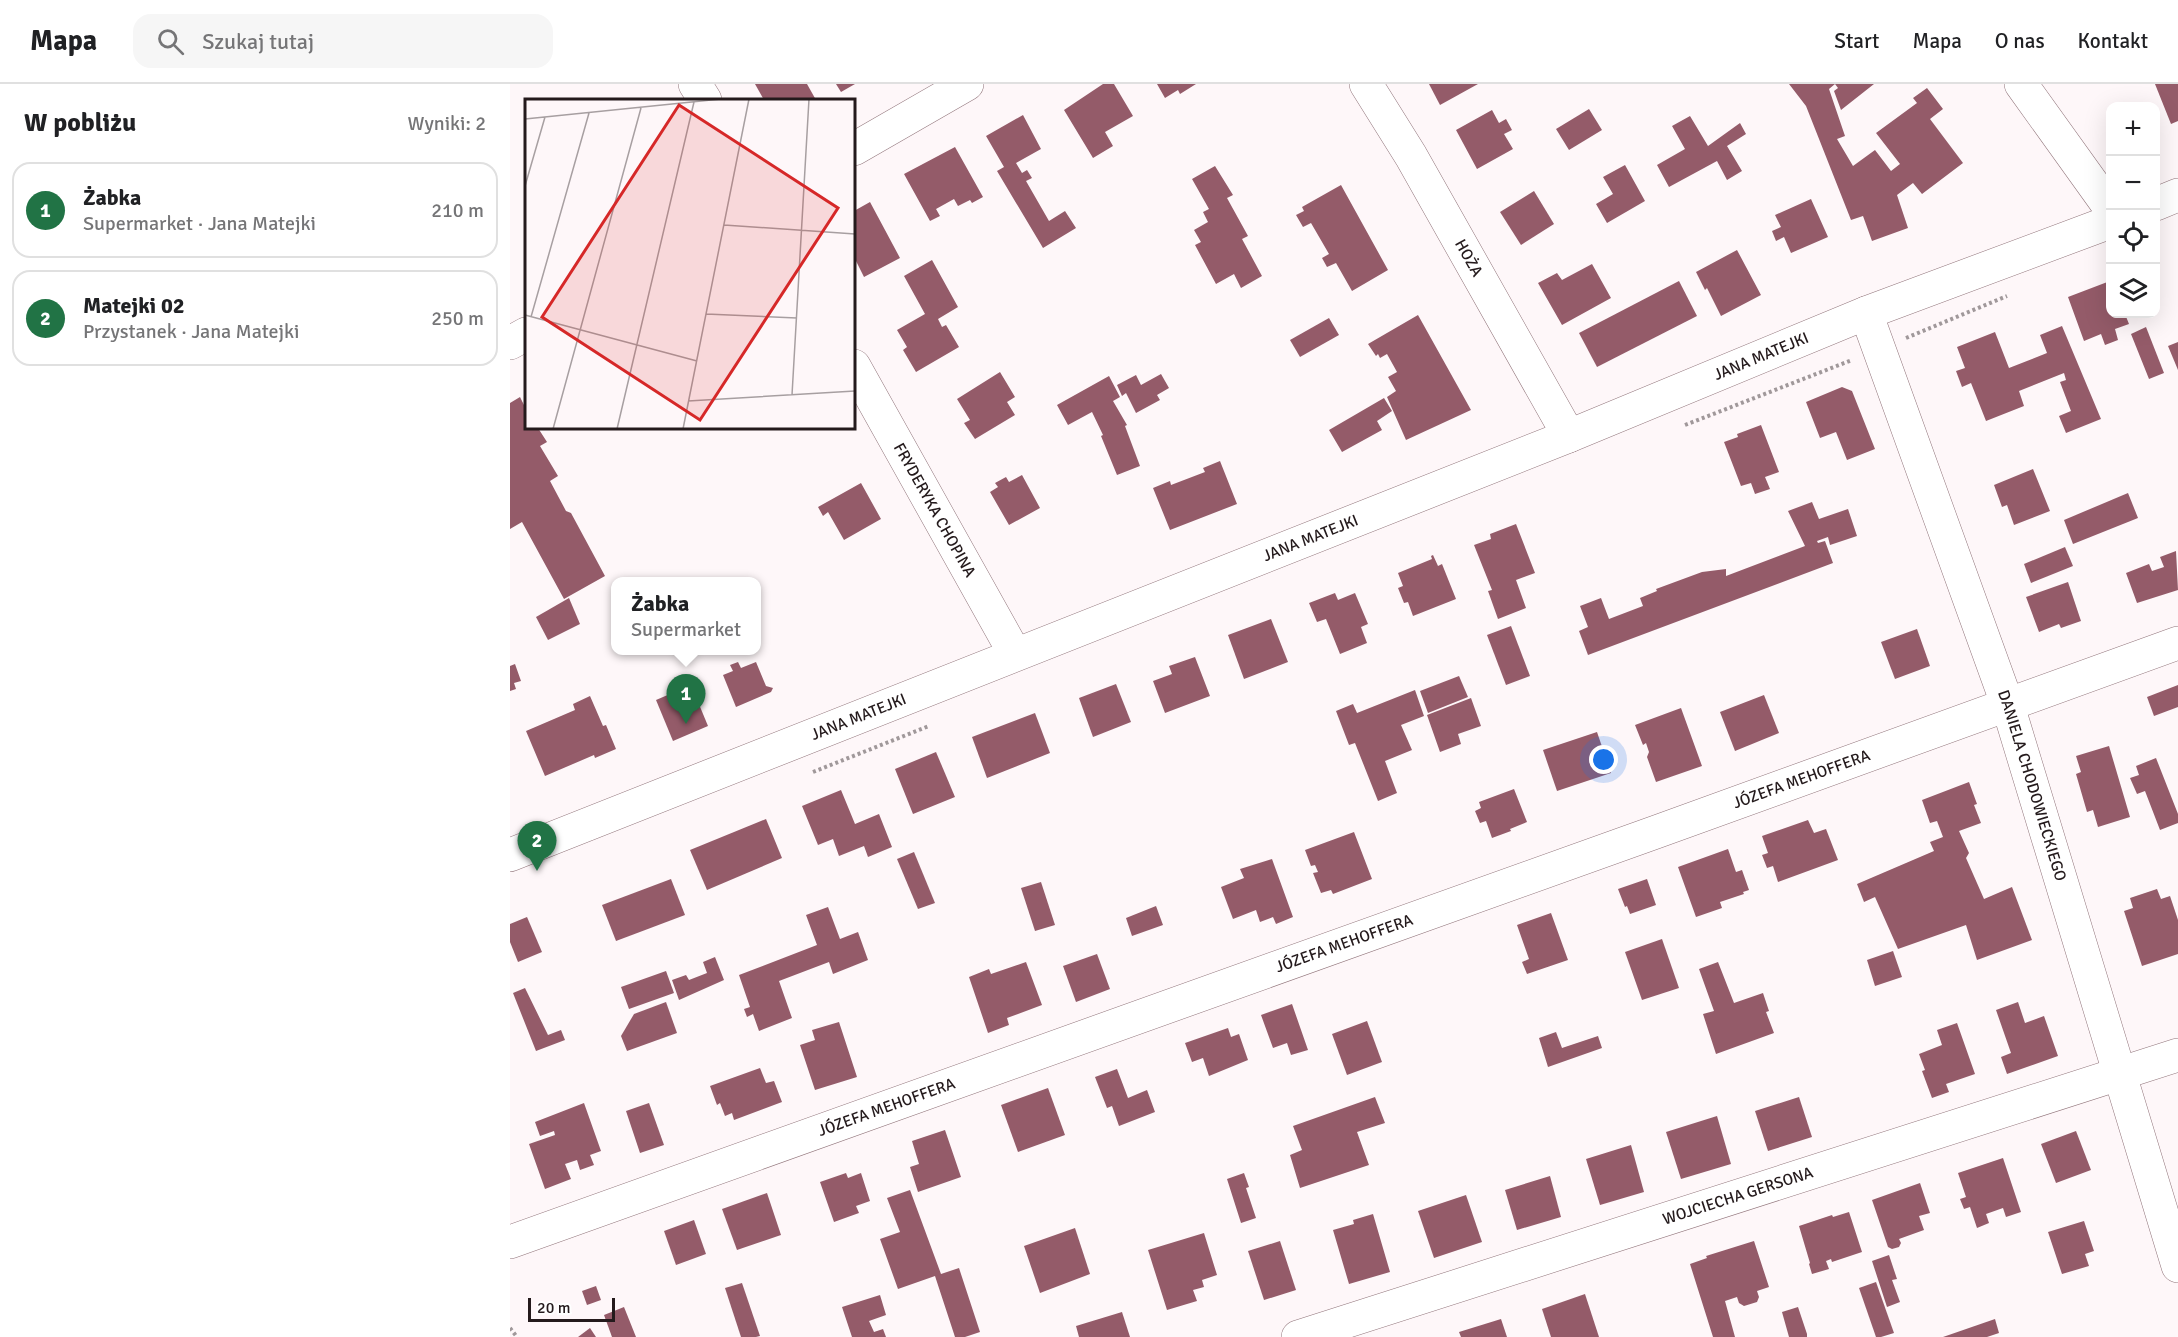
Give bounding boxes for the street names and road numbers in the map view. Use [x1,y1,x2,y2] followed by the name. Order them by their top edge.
[1450,236,1487,280] street label: HOŻA
[1711,328,1812,385] street label: JANA MATEJKI
[889,439,980,581] street label: FRYDERYKA CHOPINA
[1260,510,1361,566] street label: JANA MATEJKI
[1993,687,2071,884] street label: DANIELA CHODOWIECKIEGO
[808,689,909,745] street label: JANA MATEJKI
[1730,745,1873,813] street label: JÓZEFA MEHOFFERA
[1273,910,1416,977] street label: JÓZEFA MEHOFFERA
[815,1073,958,1141] street label: JÓZEFA MEHOFFERA
[1660,1163,1816,1229] street label: WOJCIECHA GERSONA

